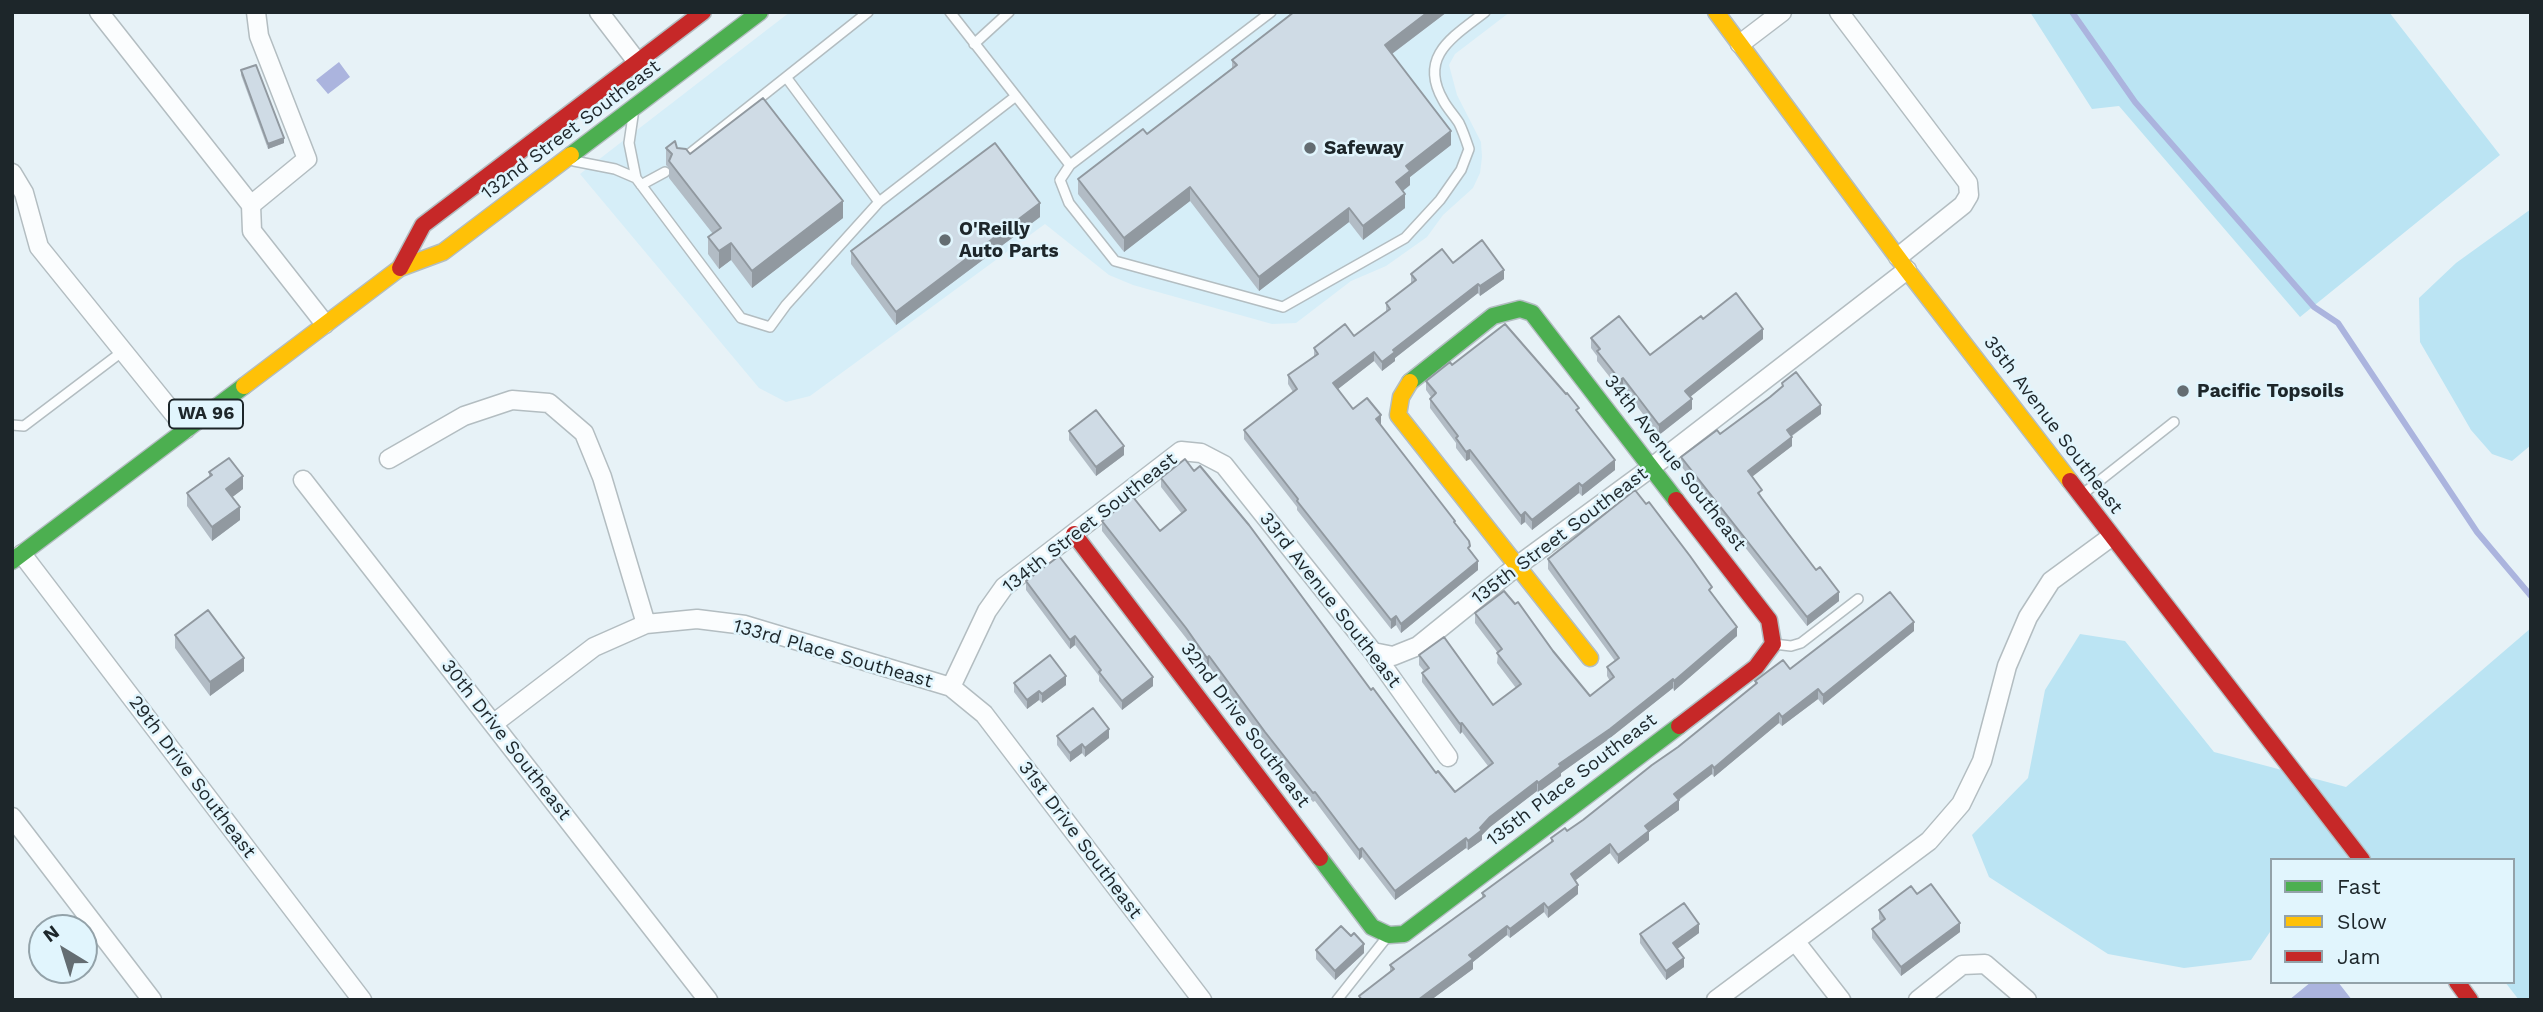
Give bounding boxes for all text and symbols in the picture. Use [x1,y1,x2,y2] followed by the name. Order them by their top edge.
[477,55,665,205] street label: 132nd Street Southeast
[1324,137,1404,159] place label: Safeway
[1302,140,1318,156] marker: Safeway
[959,218,1059,262] place label: O'Reilly Auto Parts
[937,232,953,248] marker: O'Reilly Auto Parts
[1979,332,2127,518] street label: 35th Avenue Southeast
[1599,370,1751,556] street label: 34th Avenue Southeast
[2197,380,2344,402] place label: Pacific Topsoils
[2175,383,2191,399] marker: Pacific Topsoils
[169,400,243,428] road number: WA 96
[998,448,1182,598] street label: 134th Street Southeast
[1468,462,1652,610] street label: 135th Street Southeast
[1254,508,1406,692] street label: 33rd Avenue Southeast
[731,615,935,693] street label: 133rd Place Southeast
[1175,638,1315,812] street label: 32nd Drive Southeast
[436,655,576,825] street label: 30th Drive Southeast
[123,691,261,863] street label: 29th Drive Southeast
[1483,709,1661,851] street label: 135th Place Southeast
[1013,757,1147,923] street label: 31st Drive Southeast
[2270,858,2515,984] legend
[2337,874,2381,899] text: Fast
[2337,909,2387,934] text: Slow
[28,914,98,984] north arrow
[38,920,64,947] text: N
[2337,944,2380,969] text: Jam

